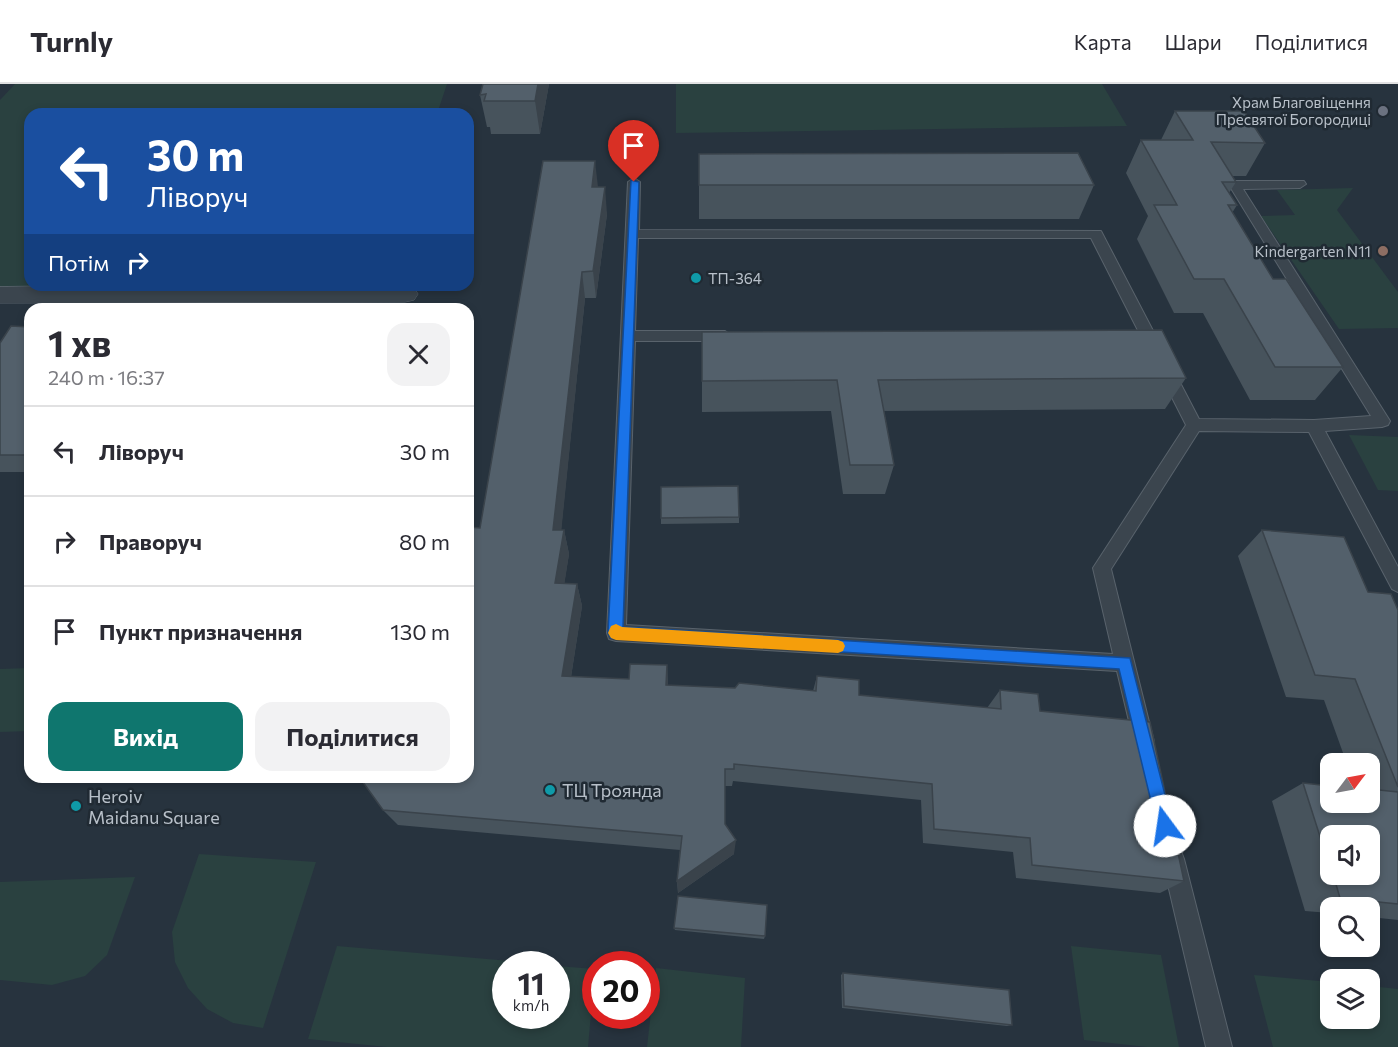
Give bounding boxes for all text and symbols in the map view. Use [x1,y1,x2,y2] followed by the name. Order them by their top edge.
[30,24,113,58] text: Turnly
[1074,29,1132,54] text: Карта
[1165,29,1222,54] text: Шари
[1255,29,1368,54] text: Поділитися
[1216,93,1371,128] place label: Храм Благовіщення Пресвятої Богородиці
[1376,104,1390,118] marker: Храм Благовіщення Пресвятої Богородиці
[608,120,659,182] pin
[147,128,244,180] text: 30 m
[617,129,650,162] icon: arrive
[48,132,126,210] icon: left
[147,180,248,213] text: Ліворуч
[1255,242,1371,260] place label: Kindergarten N11
[1376,244,1390,258] marker: Kindergarten N11
[121,246,154,279] icon: right
[48,249,109,276] text: Потім
[708,269,762,287] place label: ТП-364
[689,271,703,285] marker: ТП-364
[48,320,111,364] text: 1 хв
[387,323,450,386] button: close
[48,365,165,389] text: 240 m · 16:37
[48,435,81,468] icon: left
[99,438,184,465] text: Ліворуч
[400,438,450,465] text: 30 m
[48,525,81,558] icon: right
[99,528,202,555] text: Праворуч
[399,528,450,555] text: 80 m
[48,615,81,648] icon: arrive
[99,618,302,645] text: Пункт призначення
[390,618,450,645] text: 130 m
[48,702,243,771] button: Вихід
[255,702,450,771] button: Поділитися
[1320,753,1380,813] north arrow
[1320,753,1380,1029] map controls
[562,779,662,801] place label: ТЦ Троянда
[543,783,557,797] marker: ТЦ Троянда
[88,785,220,828] place label: Heroiv Maidanu Square
[1133,794,1197,858] position arrow
[69,799,83,813] marker: Heroiv Maidanu Square
[1320,825,1380,885] button: sound
[1320,897,1380,957] button: search
[582,951,660,1029] speed limit sign: 20
[517,964,545,1001] text: 11
[1320,969,1380,1029] button: layers
[513,996,549,1014] text: km/h

